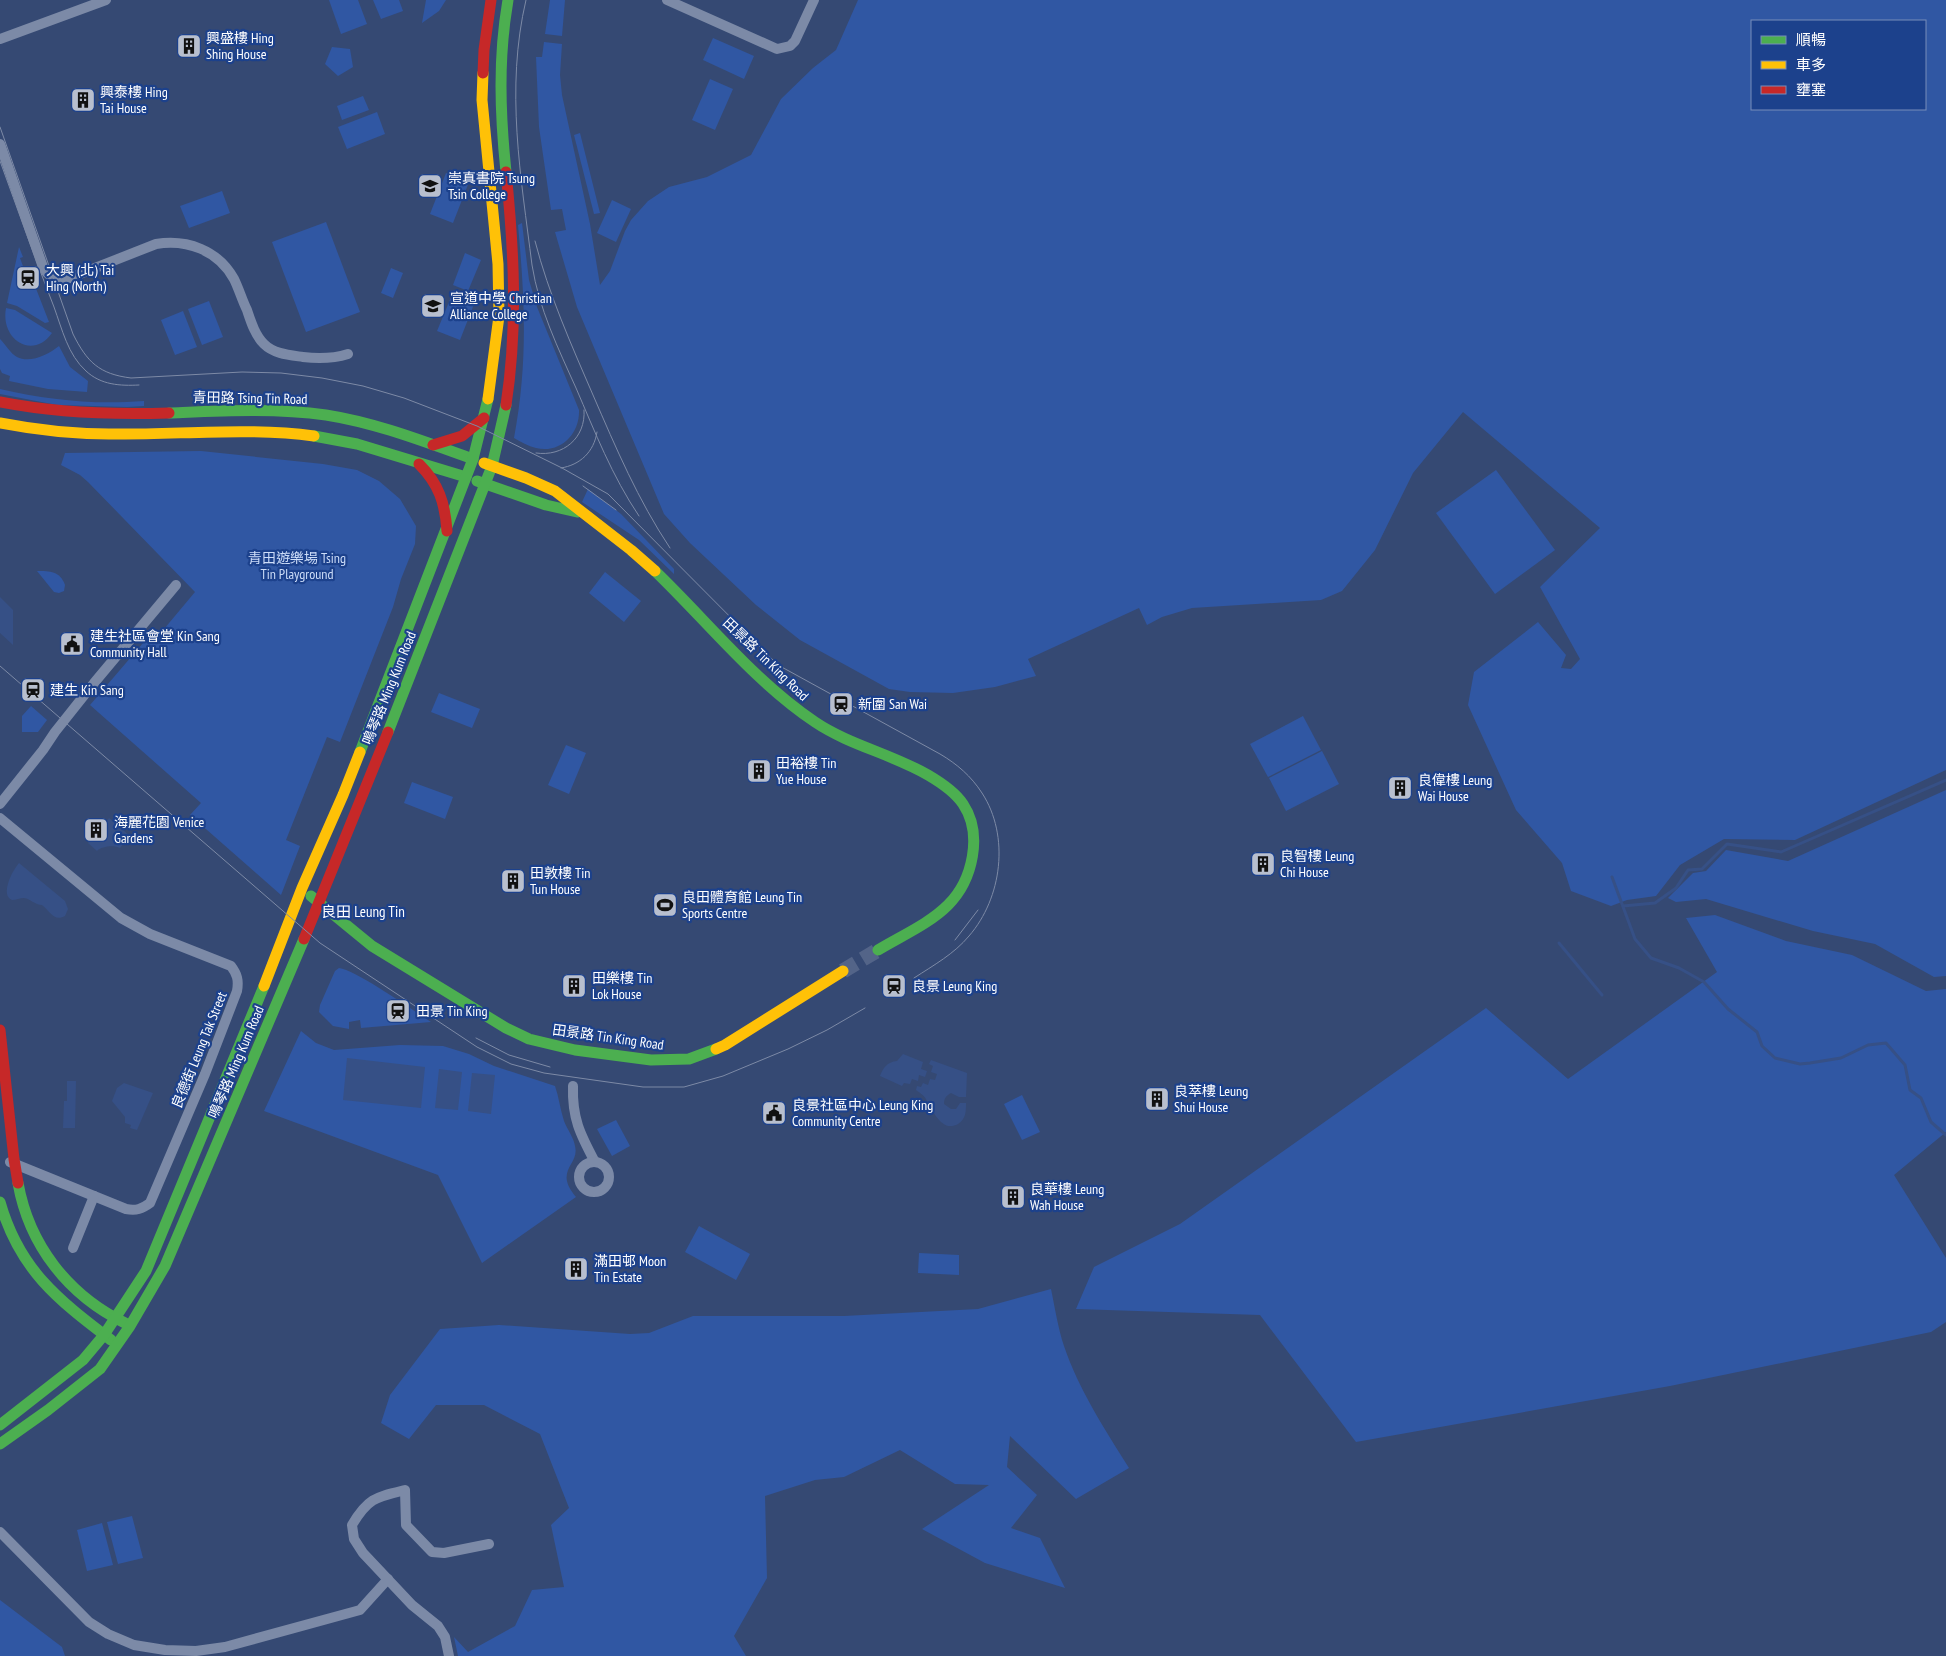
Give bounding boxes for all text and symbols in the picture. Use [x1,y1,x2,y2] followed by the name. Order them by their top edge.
[1751,20,1926,110] legend
[206,29,274,63] place label: 興盛樓 Hing Shing House
[1796,30,1826,49] text: 順暢
[176,33,202,59] building icon: 興盛樓 Hing Shing House
[1796,55,1826,74] text: 車多
[1796,80,1826,99] text: 壅塞
[100,83,168,117] place label: 興泰樓 Hing Tai House
[70,87,96,113] building icon: 興泰樓 Hing Tai House
[448,169,535,203] place label: 崇真書院 Tsung Tsin College
[417,173,443,199] school or university icon: 崇真書院 Tsung Tsin College
[46,261,114,295] place label: 大興 (北) Tai Hing (North)
[15,265,41,291] station icon: 大興 (北) Tai Hing (North)
[450,289,552,323] place label: 宣道中學 Christian Alliance College
[420,293,446,319] school or university icon: 宣道中學 Christian Alliance College
[192,388,308,408] street label: 青田路 Tsing Tin Road
[248,549,346,583] park label: 青田遊樂場 Tsing Tin Playground
[719,613,813,705] street label: 田景路 Tin King Road
[90,627,220,661] place label: 建生社區會堂 Kin Sang Community Hall
[358,629,420,747] street label: 鳴琴路 Ming Kum Road
[59,631,85,657] public building icon: 建生社區會堂 Kin Sang Community Hall
[20,677,46,703] station icon: 建生 Kin Sang
[50,681,124,699] place label: 建生 Kin Sang
[828,691,854,717] station icon: 新圍 San Wai
[858,695,927,713] place label: 新圍 San Wai
[776,754,836,788] place label: 田裕樓 Tin Yue House
[746,758,772,784] building icon: 田裕樓 Tin Yue House
[1418,771,1492,805] place label: 良偉樓 Leung Wai House
[1387,775,1413,801] building icon: 良偉樓 Leung Wai House
[114,813,204,847] place label: 海麗花園 Venice Gardens
[83,817,109,843] building icon: 海麗花園 Venice Gardens
[1280,847,1354,881] place label: 良智樓 Leung Chi House
[1250,851,1276,877] building icon: 良智樓 Leung Chi House
[530,864,590,898] place label: 田敦樓 Tin Tun House
[500,868,526,894] building icon: 田敦樓 Tin Tun House
[682,888,802,922] place label: 良田體育館 Leung Tin Sports Centre
[652,892,678,918] sports icon: 良田體育館 Leung Tin Sports Centre
[321,902,405,921] district label: 良田 Leung Tin
[592,969,652,1003] place label: 田樂樓 Tin Lok House
[561,973,587,999] building icon: 田樂樓 Tin Lok House
[881,973,907,999] station icon: 良景 Leung King
[912,977,997,995] place label: 良景 Leung King
[167,989,231,1111] street label: 良德街 Leung Tak Street
[385,998,411,1024] station icon: 田景 Tin King
[416,1002,488,1020] place label: 田景 Tin King
[204,1003,268,1121] street label: 鳴琴路 Ming Kum Road
[551,1020,665,1054] street label: 田景路 Tin King Road
[1174,1082,1248,1116] place label: 良萃樓 Leung Shui House
[1144,1086,1170,1112] building icon: 良萃樓 Leung Shui House
[792,1096,933,1130] place label: 良景社區中心 Leung King Community Centre
[761,1100,787,1126] public building icon: 良景社區中心 Leung King Community Centre
[1030,1180,1104,1214] place label: 良華樓 Leung Wah House
[1000,1184,1026,1210] building icon: 良華樓 Leung Wah House
[594,1252,666,1286] place label: 滿田邨 Moon Tin Estate
[563,1256,589,1282] building icon: 滿田邨 Moon Tin Estate

